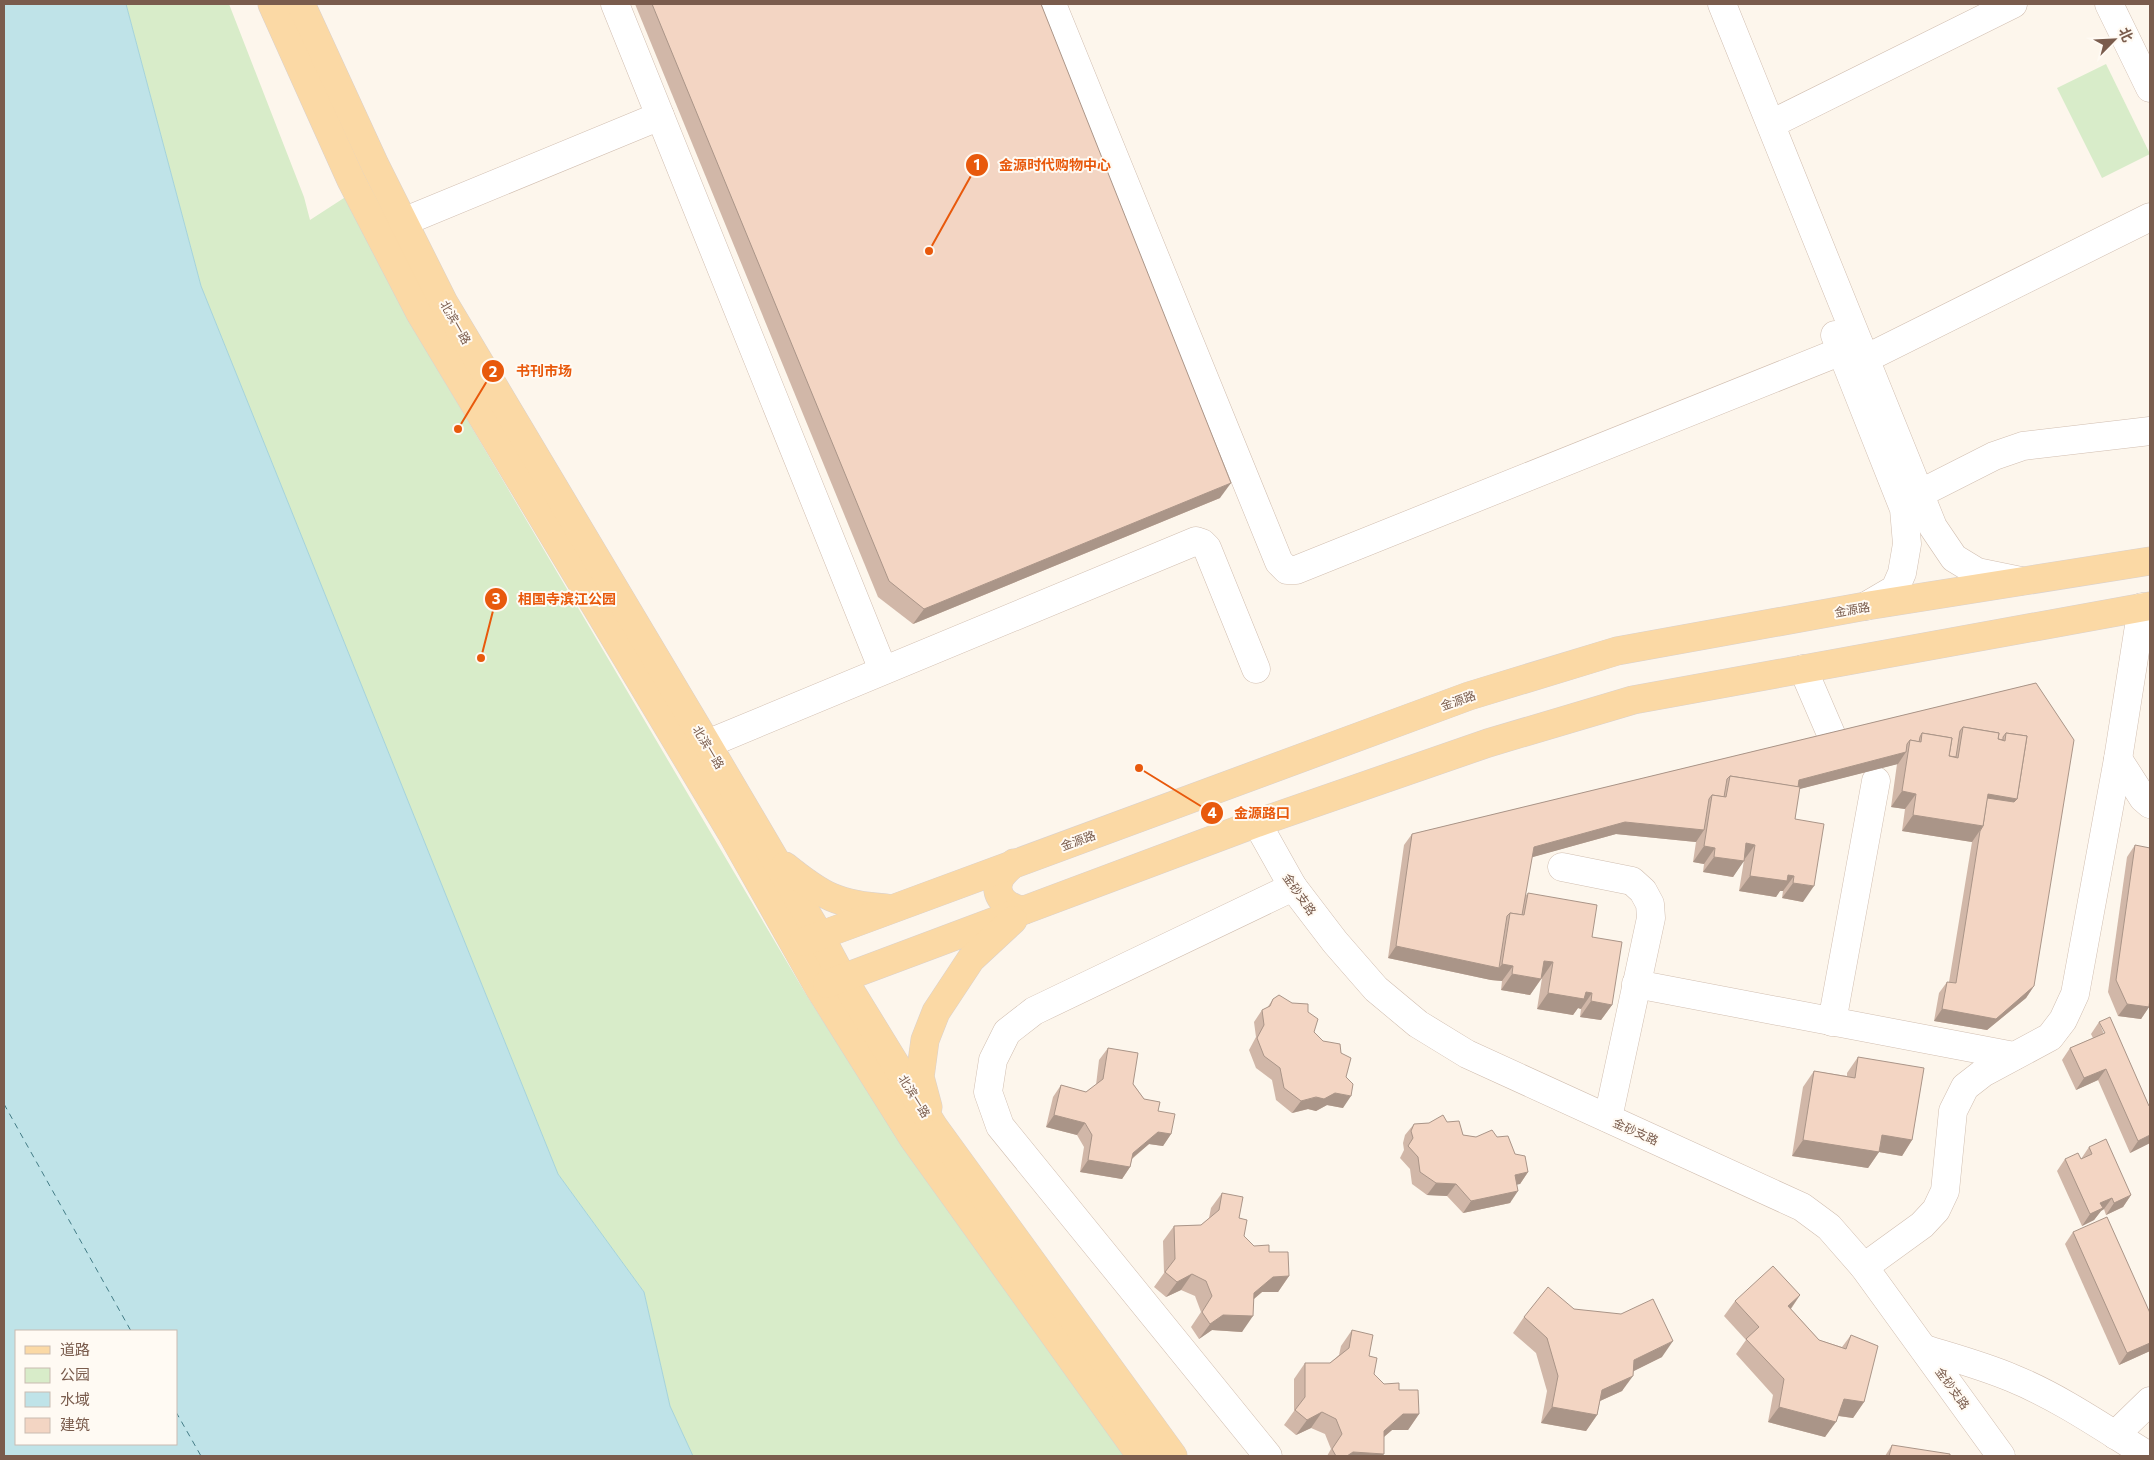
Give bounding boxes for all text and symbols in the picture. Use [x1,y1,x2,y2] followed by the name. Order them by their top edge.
[2089,15,2139,65] north arrow
[2116,25,2137,44] text: 北
[964,150,1121,179] callout: 金源时代购物中心
[974,155,980,173] text: 1
[999,156,1111,173] text: 金源时代购物中心
[438,298,474,346] street label: 北滨一路
[481,357,582,386] callout: 书刊市场
[489,362,497,380] text: 2
[516,362,572,379] text: 书刊市场
[483,584,626,613] callout: 相国寺滨江公园
[492,589,501,607] text: 3
[518,590,616,607] text: 相国寺滨江公园
[1833,599,1871,619] street label: 金源路
[1439,688,1477,712] street label: 金源路
[691,723,727,771] street label: 北滨一路
[1199,798,1300,827] callout: 金源路口
[1207,803,1217,821] text: 4
[1234,804,1290,821] text: 金源路口
[1059,827,1097,853] street label: 金源路
[1280,870,1320,918] street label: 金砂支路
[896,1072,934,1120] street label: 北滨一路
[1611,1115,1661,1147] street label: 金砂支路
[15,1330,178,1445] legend
[60,1340,90,1358] text: 道路
[1933,1364,1973,1412] street label: 金砂支路
[60,1365,90,1383] text: 公园
[60,1390,90,1408] text: 水域
[60,1415,90,1433] text: 建筑

